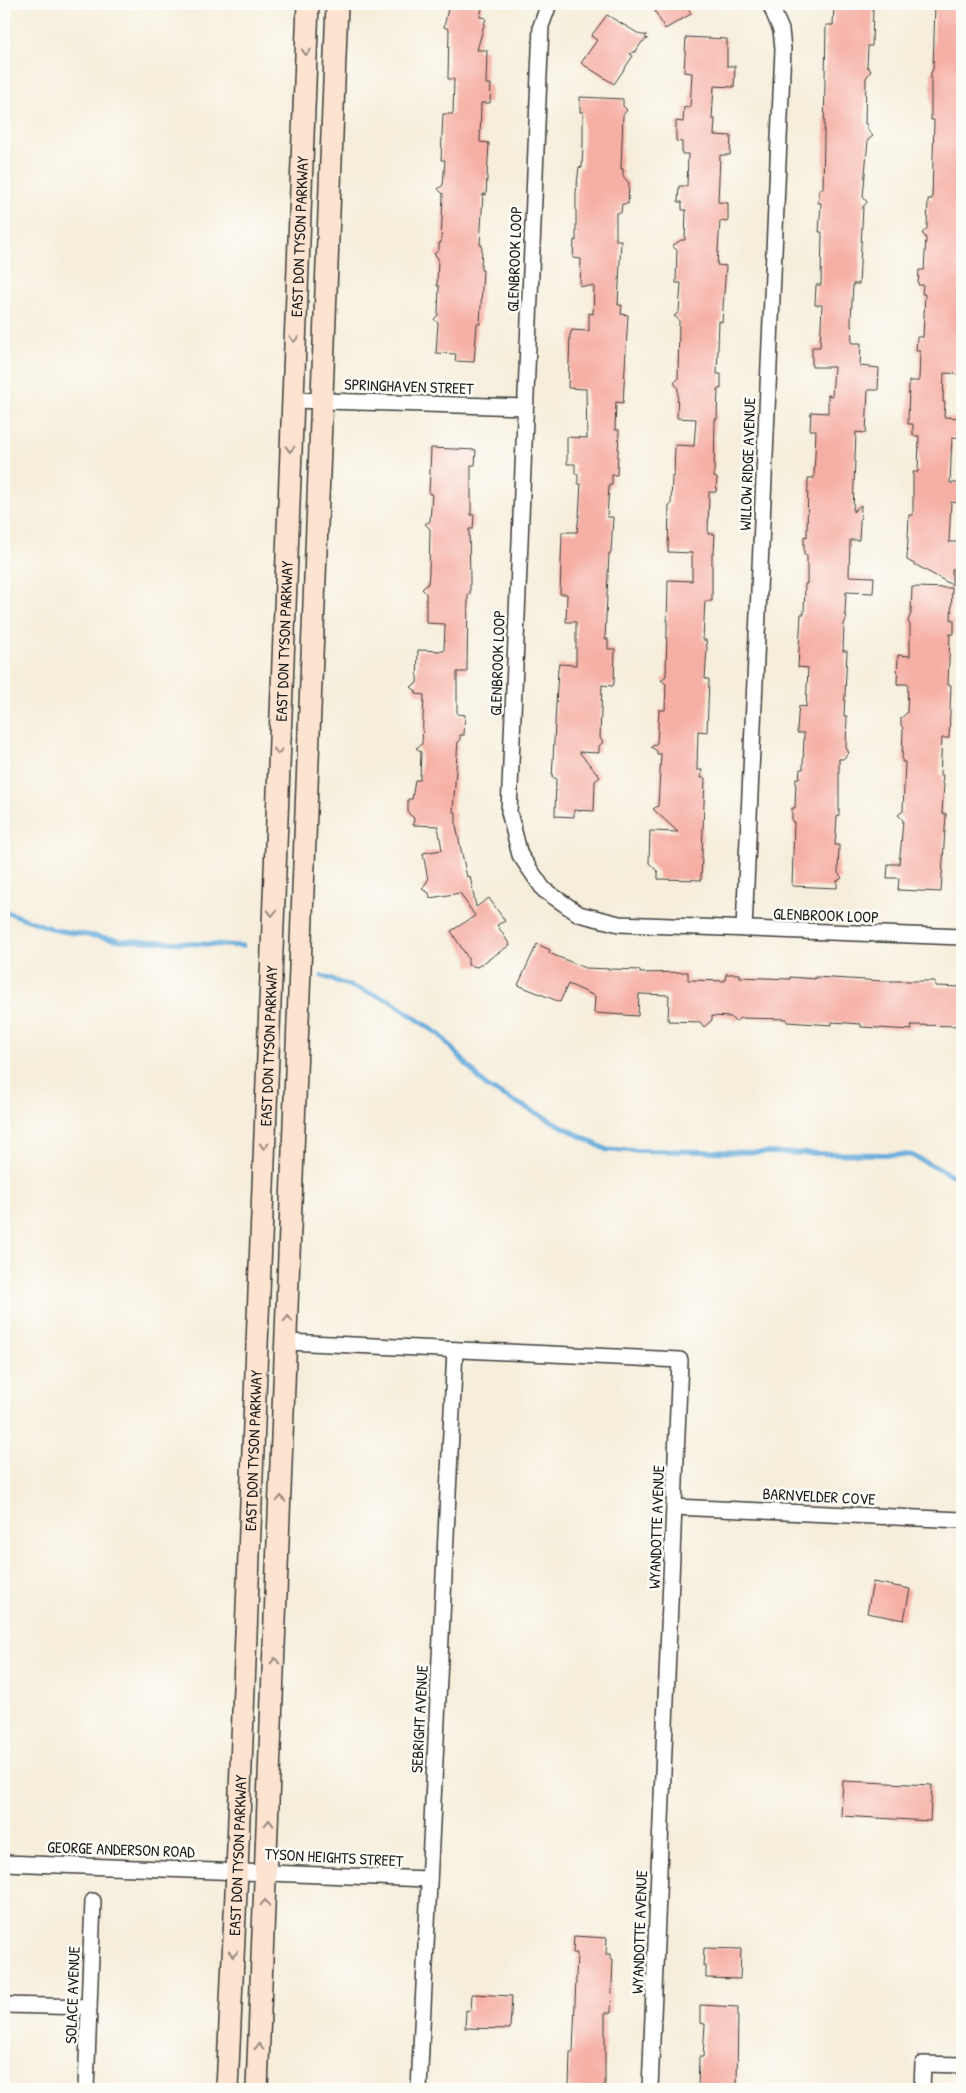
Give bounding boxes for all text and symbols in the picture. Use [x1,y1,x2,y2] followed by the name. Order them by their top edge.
[300,49,311,57] one-way arrow
[285,155,313,317] street label: EAST DON TYSON PARKWAY
[501,206,527,312] street label: GLENBROOK LOOP
[289,336,299,344] one-way arrow
[344,373,475,399] street label: SPRINGHAVEN STREET
[734,397,760,531] street label: WILLOW RIDGE AVENUE
[284,445,295,453] one-way arrow
[270,560,298,722] street label: EAST DON TYSON PARKWAY
[484,610,510,716] street label: GLENBROOK LOOP
[273,747,284,755] one-way arrow
[773,902,879,928] street label: GLENBROOK LOOP
[267,910,278,918] one-way arrow
[254,965,282,1127] street label: EAST DON TYSON PARKWAY
[258,1142,269,1150] one-way arrow
[282,1314,293,1322] one-way arrow
[239,1370,267,1531] street label: EAST DON TYSON PARKWAY
[643,1465,669,1589] street label: WYANDOTTE AVENUE
[762,1482,876,1510] street label: BARNVELDER COVE
[276,1494,286,1502] one-way arrow
[269,1657,280,1665] one-way arrow
[405,1664,433,1774] street label: SEBRIGHT AVENUE
[223,1774,252,1936] street label: EAST DON TYSON PARKWAY
[263,1819,274,1827] one-way arrow
[47,1835,196,1863] street label: GEORGE ANDERSON ROAD
[264,1842,404,1872] street label: TYSON HEIGHTS STREET
[626,1870,652,1994] street label: WYANDOTTE AVENUE
[260,1899,271,1907] one-way arrow
[59,1946,85,2044] street label: SOLACE AVENUE
[227,1950,238,1958] one-way arrow
[254,2043,264,2050] one-way arrow

